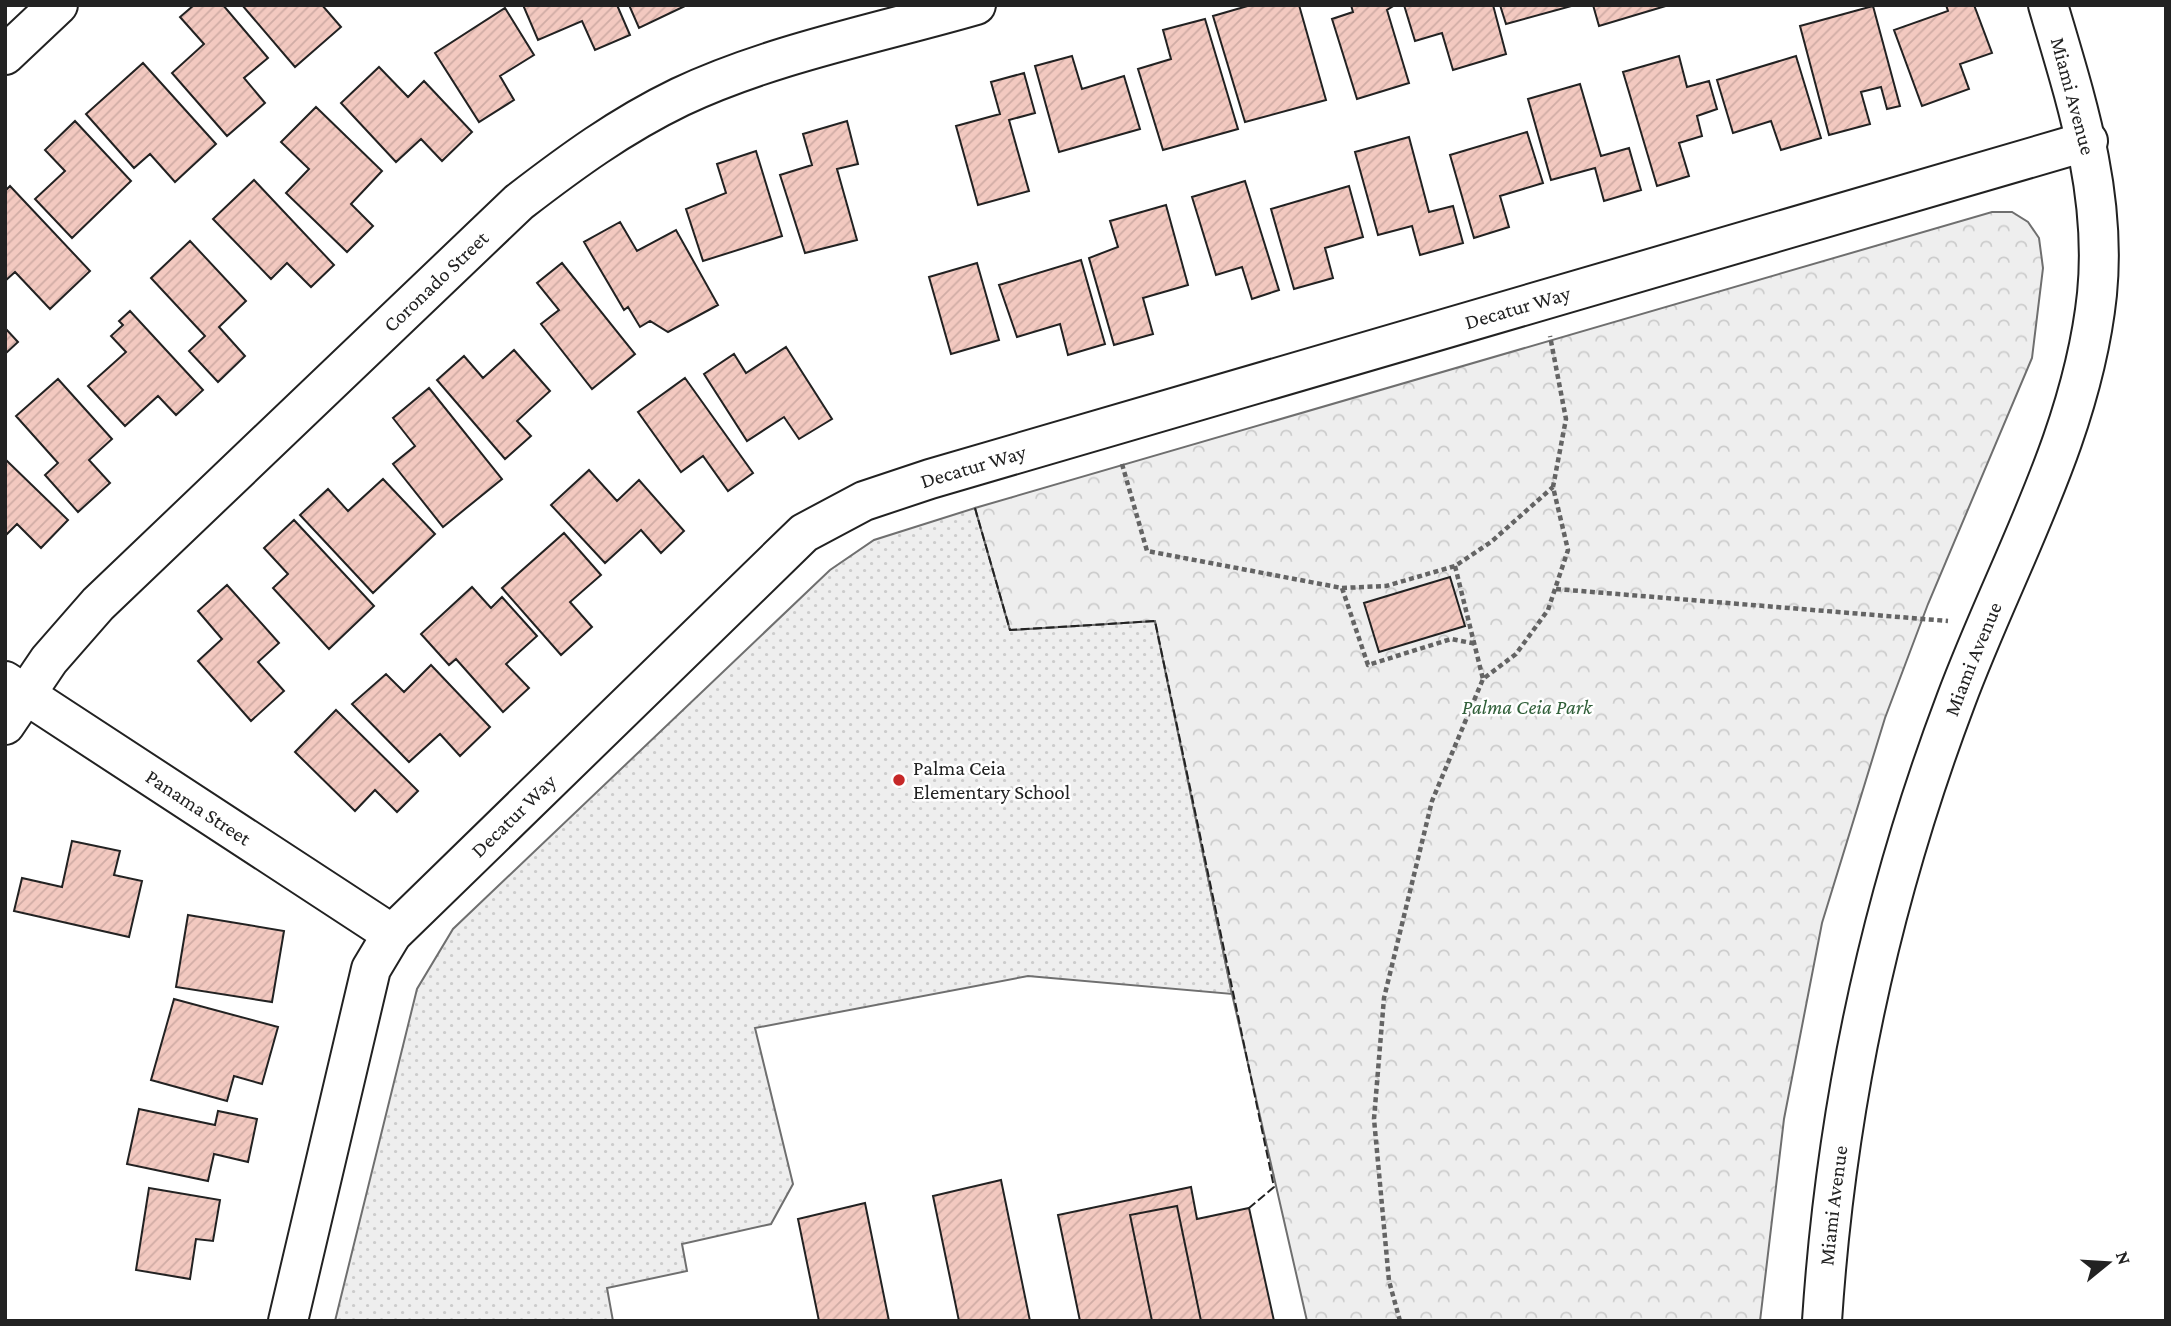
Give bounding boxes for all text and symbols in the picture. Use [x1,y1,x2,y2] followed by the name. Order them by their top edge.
[2046,35,2100,157] street label: Miami Avenue
[378,225,494,337] street label: Coronado Street
[1462,281,1573,334] street label: Decatur Way
[917,440,1029,493] street label: Decatur Way
[1939,598,2007,719] street label: Miami Avenue
[1462,695,1593,719] park label: Palma Ceia Park
[913,756,1070,804] place label: Palma Ceia Elementary School
[141,764,256,851] street label: Panama Street
[466,769,561,862] street label: Decatur Way
[891,772,907,788] marker: Palma Ceia Elementary School
[1814,1144,1853,1267] street label: Miami Avenue
[2073,1228,2143,1298] north arrow
[2112,1248,2136,1267] text: N

